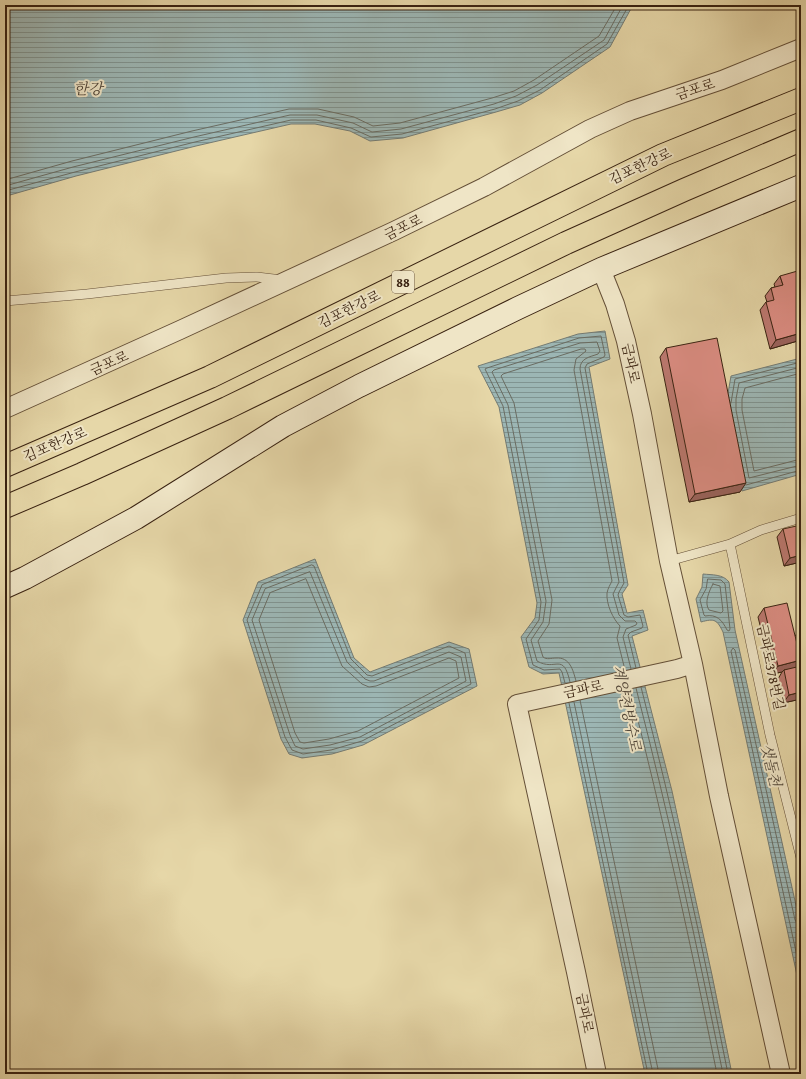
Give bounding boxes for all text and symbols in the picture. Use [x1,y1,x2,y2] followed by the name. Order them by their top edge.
[673,73,718,105] street label: 금포로
[74,78,105,99] water label: 한강
[605,142,675,189] street label: 김포한강로
[380,209,426,245] street label: 금포로
[392,271,414,293] road number: 88
[314,285,384,333] street label: 김포한강로
[617,341,645,385] street label: 금파로
[86,345,132,380] street label: 금포로
[20,421,90,466] street label: 김포한강로
[752,622,790,712] street label: 금파로378번길
[608,663,647,753] water label: 계양천방수로
[561,675,605,703] street label: 금파로
[756,741,787,790] water label: 샛돌천
[571,991,599,1035] street label: 금파로

